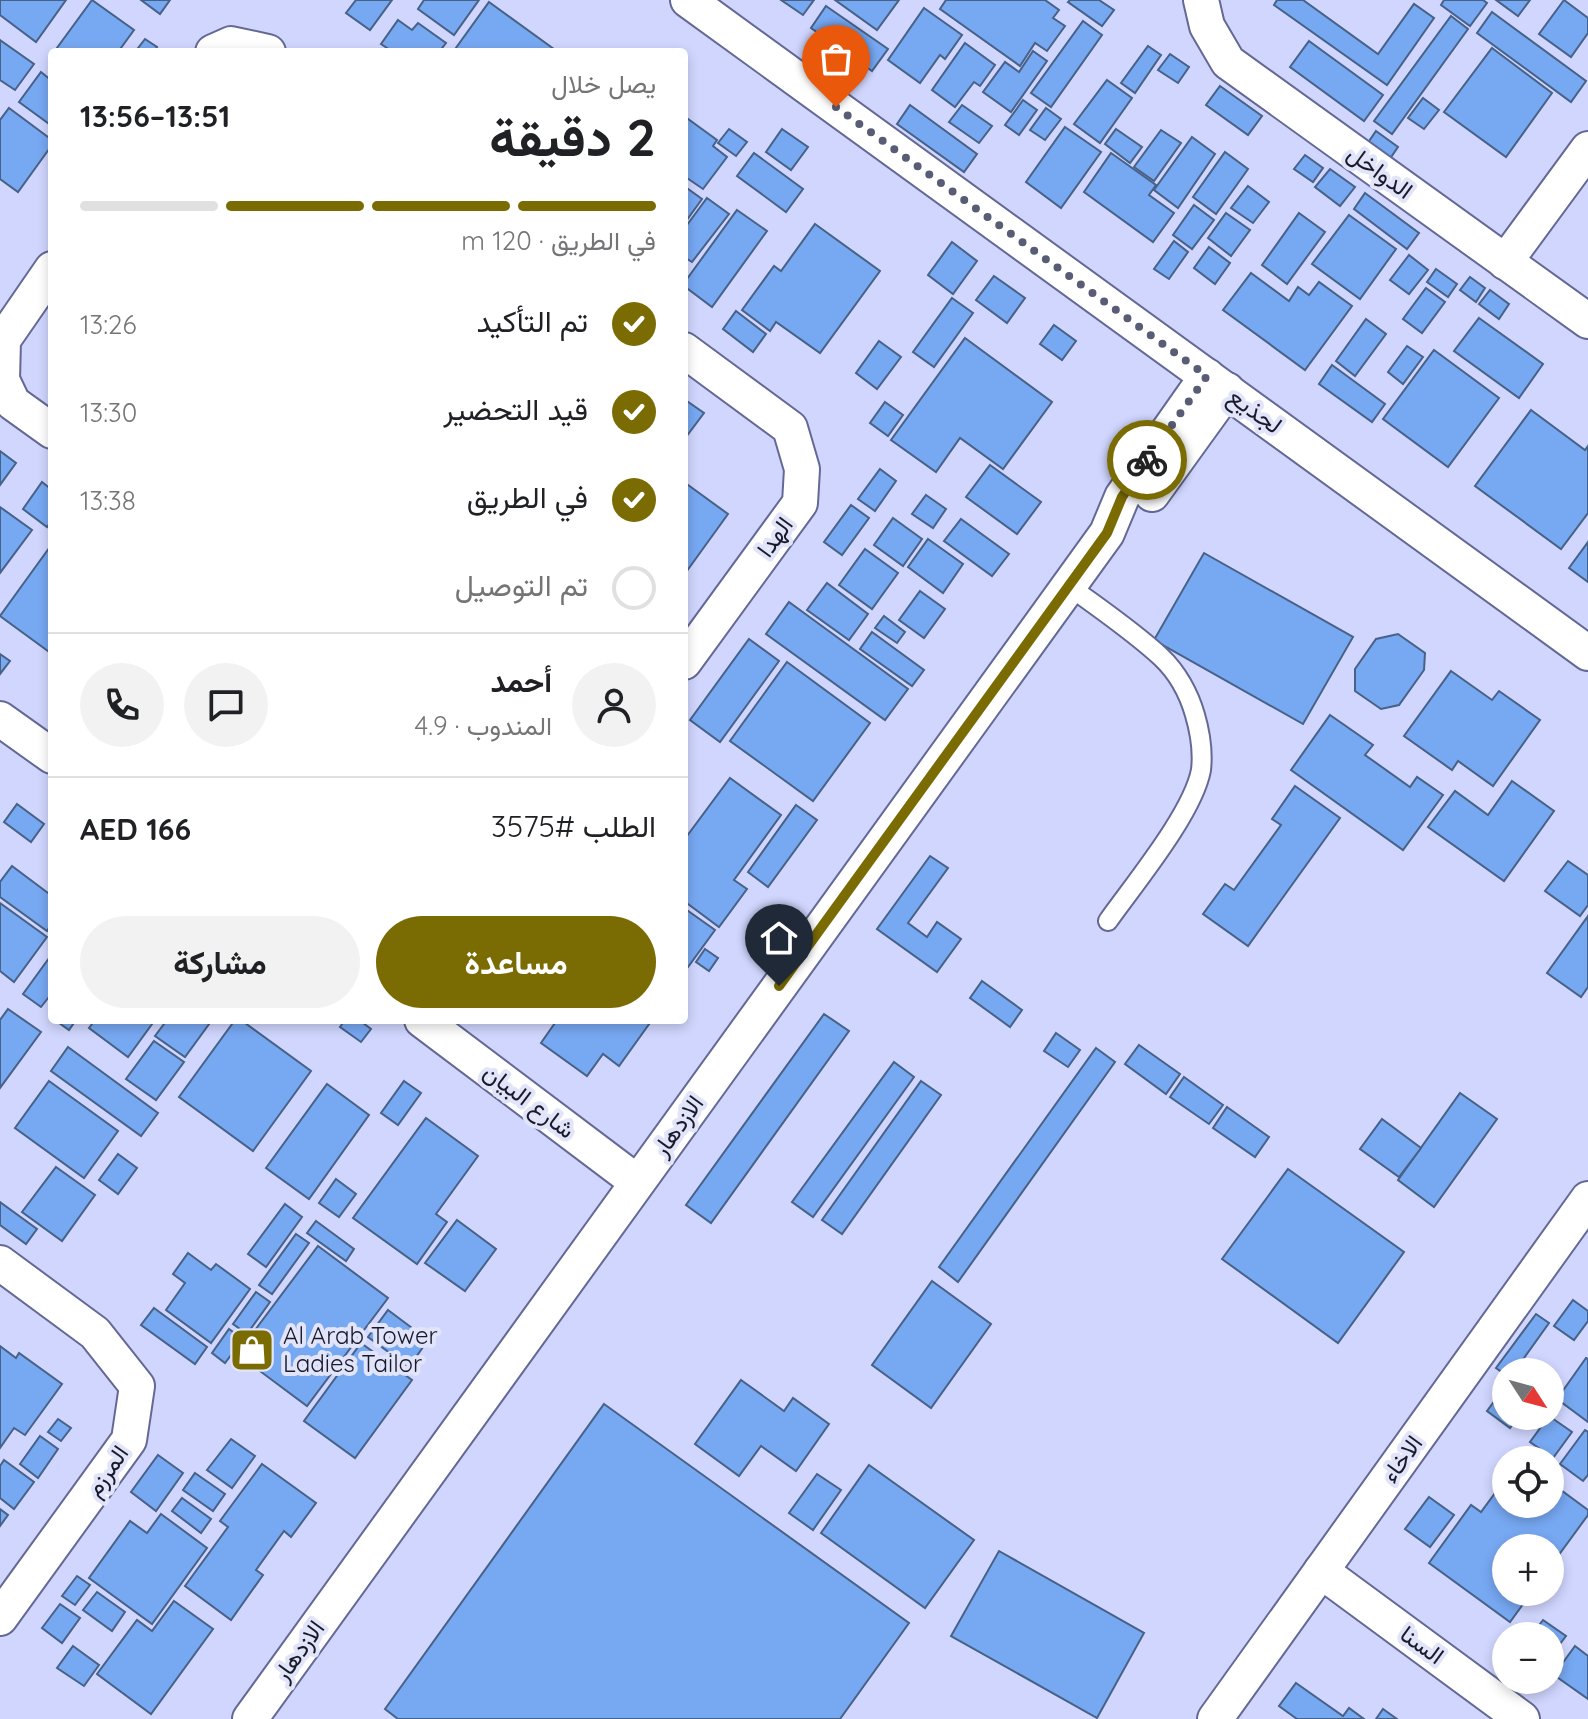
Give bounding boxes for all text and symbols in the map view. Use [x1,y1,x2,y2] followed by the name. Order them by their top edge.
[802,25,870,107] pin
[814,37,858,81] icon: bag
[551,67,656,100] text: يصل خلال
[80,97,230,135] text: 13:51–13:56
[489,104,656,169] text: 2 دقيقة
[1341,137,1419,206] street label: الدواخل
[461,224,656,257] text: في الطريق · 120 m
[477,302,588,340] text: تم التأكيد
[612,302,656,346] icon: check
[80,308,137,341] text: 13:26
[1221,381,1288,442] street label: لجذيع
[443,390,588,428] text: قيد التحضير
[612,390,656,434] icon: check
[80,396,137,429] text: 13:30
[1107,420,1187,500] courier
[1125,438,1169,482] icon: bike
[467,478,588,516] text: في الطريق
[612,478,656,522] icon: check
[80,484,136,517] text: 13:38
[749,510,800,563] street label: الهدا
[455,566,588,604] text: تم التوصيل
[490,662,552,700] text: أحمد
[80,663,164,747] button: phone
[184,663,268,747] button: chat
[572,663,656,747] button: person
[415,709,552,742] text: المندوب · 4.9
[491,807,656,845] text: الطلب #3575
[80,810,191,848] text: AED 166
[745,904,813,986] pin
[80,916,360,1008] button: مشاركة
[376,916,656,1008] button: مساعدة
[757,916,801,960] icon: home
[477,1056,581,1146] street label: شارع البيان
[644,1089,710,1163] street label: الازدهار
[283,1320,438,1378] place label: Al Arab Tower Ladies Tailor
[228,1326,276,1374] shop icon: Al Arab Tower Ladies Tailor
[1492,1358,1564,1430] north arrow
[1492,1358,1564,1694] map controls
[1374,1429,1428,1488] street label: الاخاء
[78,1439,136,1503] street label: المرزم
[1492,1446,1564,1518] button: locate
[1492,1534,1564,1606] button: +
[265,1614,331,1688] street label: الازدهار
[1395,1618,1450,1670] street label: السنا
[1492,1622,1564,1694] button: −

